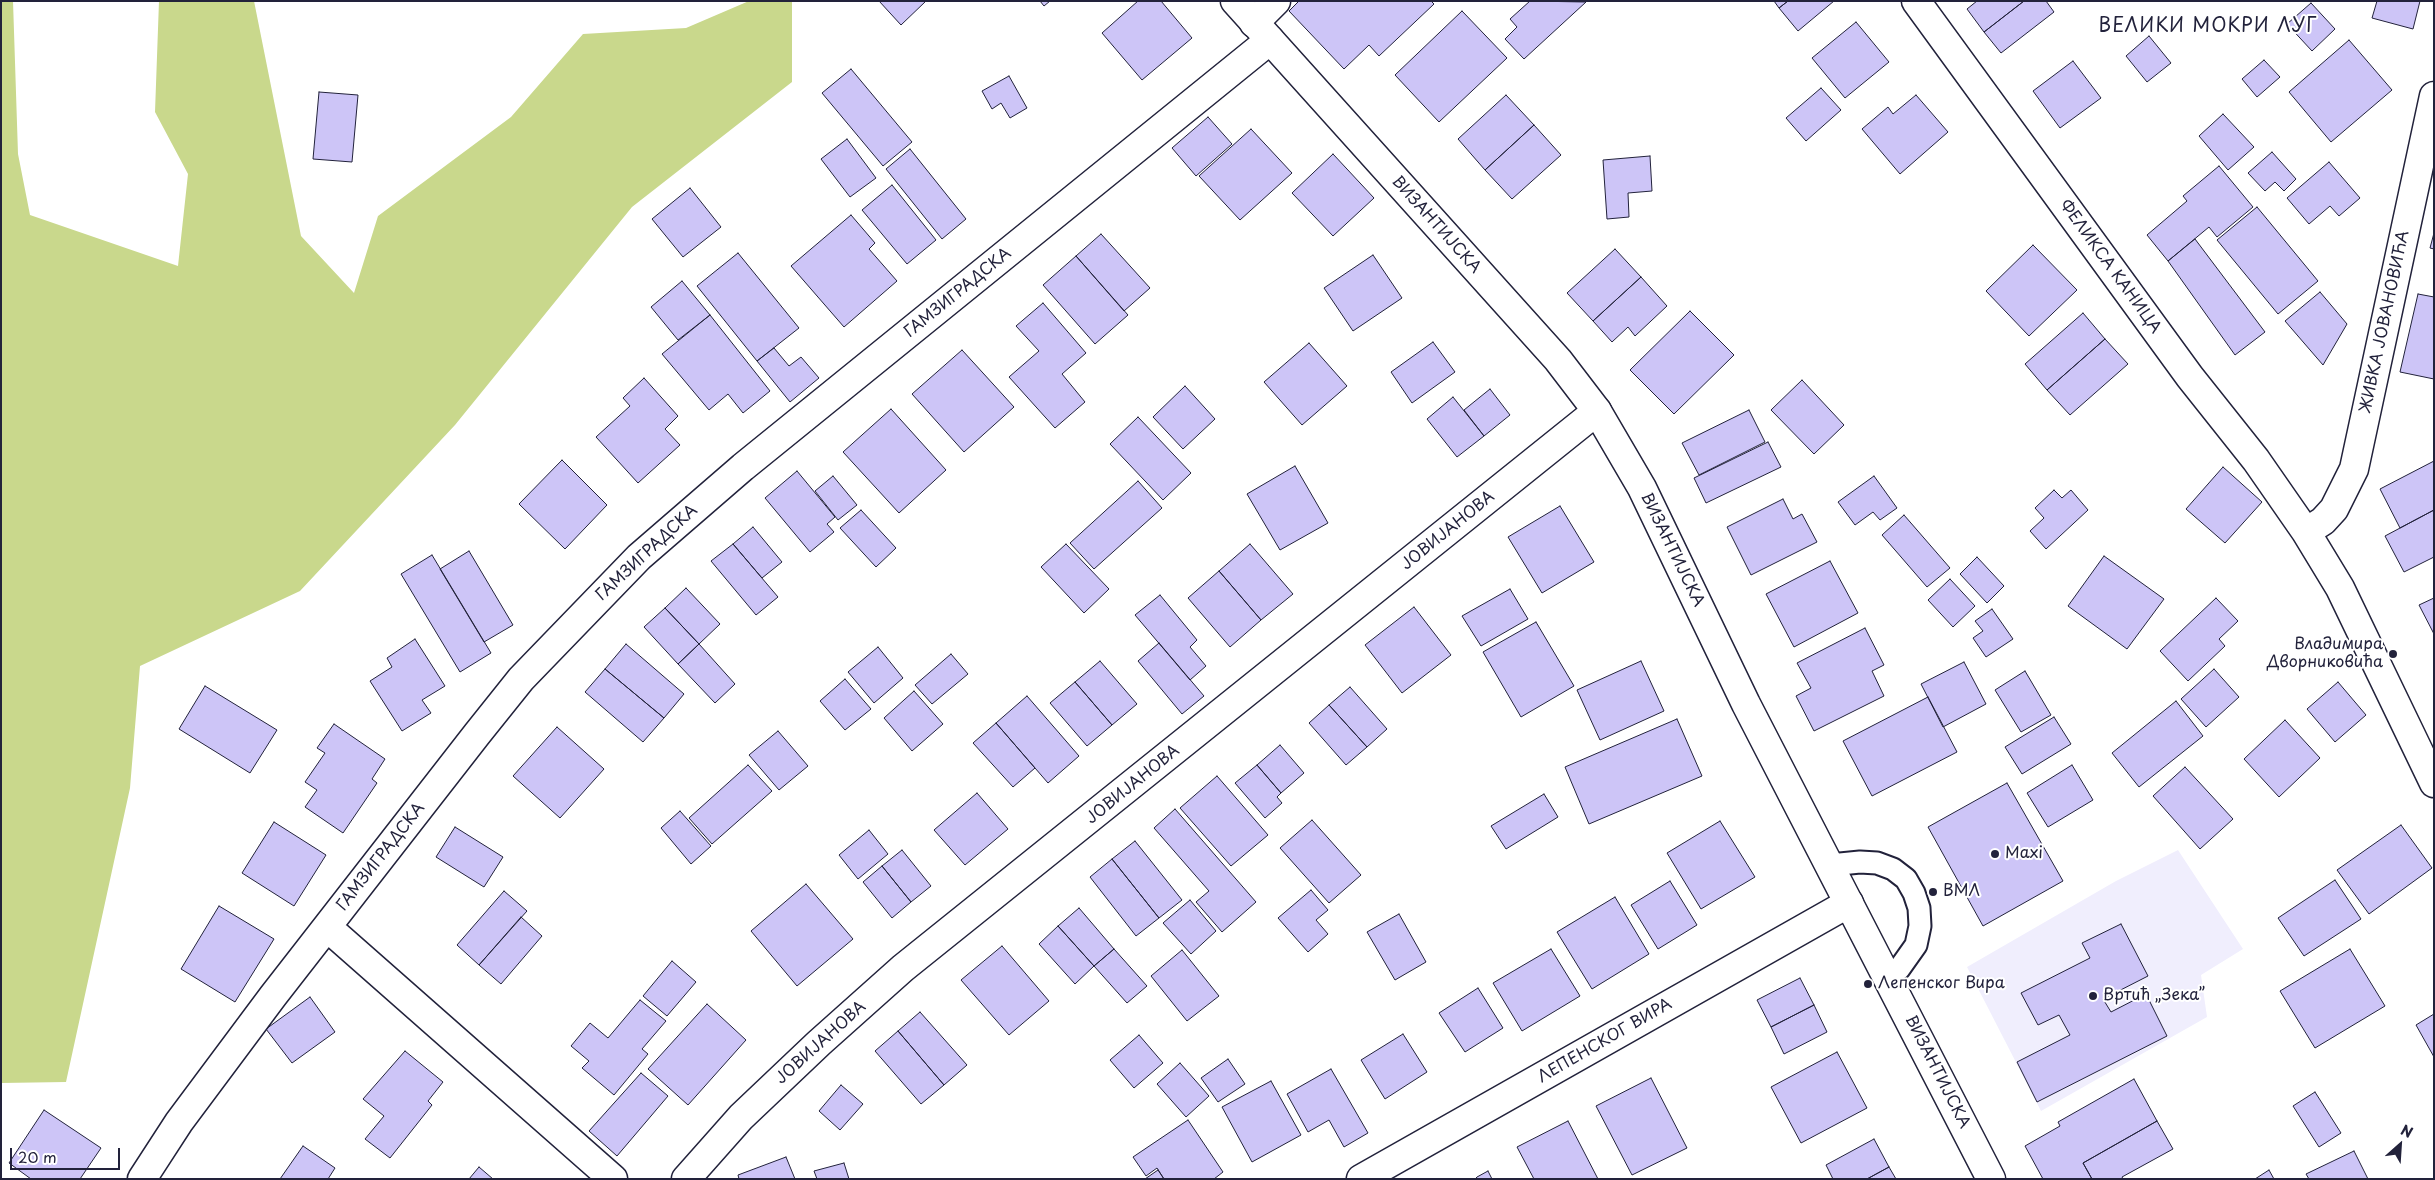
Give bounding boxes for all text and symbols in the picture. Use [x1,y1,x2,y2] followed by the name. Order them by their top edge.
[2097,16,2319,38] district label: ВЕЛИКИ МОКРИ ЛУГ
[1387,172,1485,278] street label: ВИЗАНТИЈСКА
[2055,197,2165,337] street label: ФЕЛИКСА КАНИЦА
[2356,229,2414,415] street label: ЖИВКА ЈОВАНОВИЋА
[901,244,1015,342] street label: ГАМЗИГРАДСКА
[1397,487,1499,575] street label: ЈОВИЈАНОВА
[1636,490,1708,610] street label: ВИЗАНТИЈСКА
[592,501,702,605] street label: ГАМЗИГРАДСКА
[2267,635,2383,673] place label: Владимира Дворниковића
[2387,648,2399,660] marker: Владимира Дворниковића
[1082,741,1184,829] street label: ЈОВИЈАНОВА
[333,799,429,915] street label: ГАМЗИГРАДСКА
[2005,844,2043,864] place label: Maxi
[1989,848,2001,860] marker: Maxi
[1943,882,1980,902] place label: ВМЛ
[1927,886,1939,898] marker: ВМЛ
[1878,974,2005,994] place label: Лепенског Вира
[1862,978,1874,990] marker: Лепенског Вира
[2103,986,2205,1006] place label: Вртић „Зека”
[2087,990,2099,1002] marker: Вртић „Зека”
[1534,995,1676,1087] street label: ЛЕПЕНСКОГ ВИРА
[772,997,870,1089] street label: ЈОВИЈАНОВА
[1900,1012,1974,1132] street label: ВИЗАНТИЈСКА
[2397,1119,2416,1143] text: N
[2375,1120,2425,1170] north arrow
[12,1138,122,1170] scale bar
[18,1145,57,1168] text: 20 m

